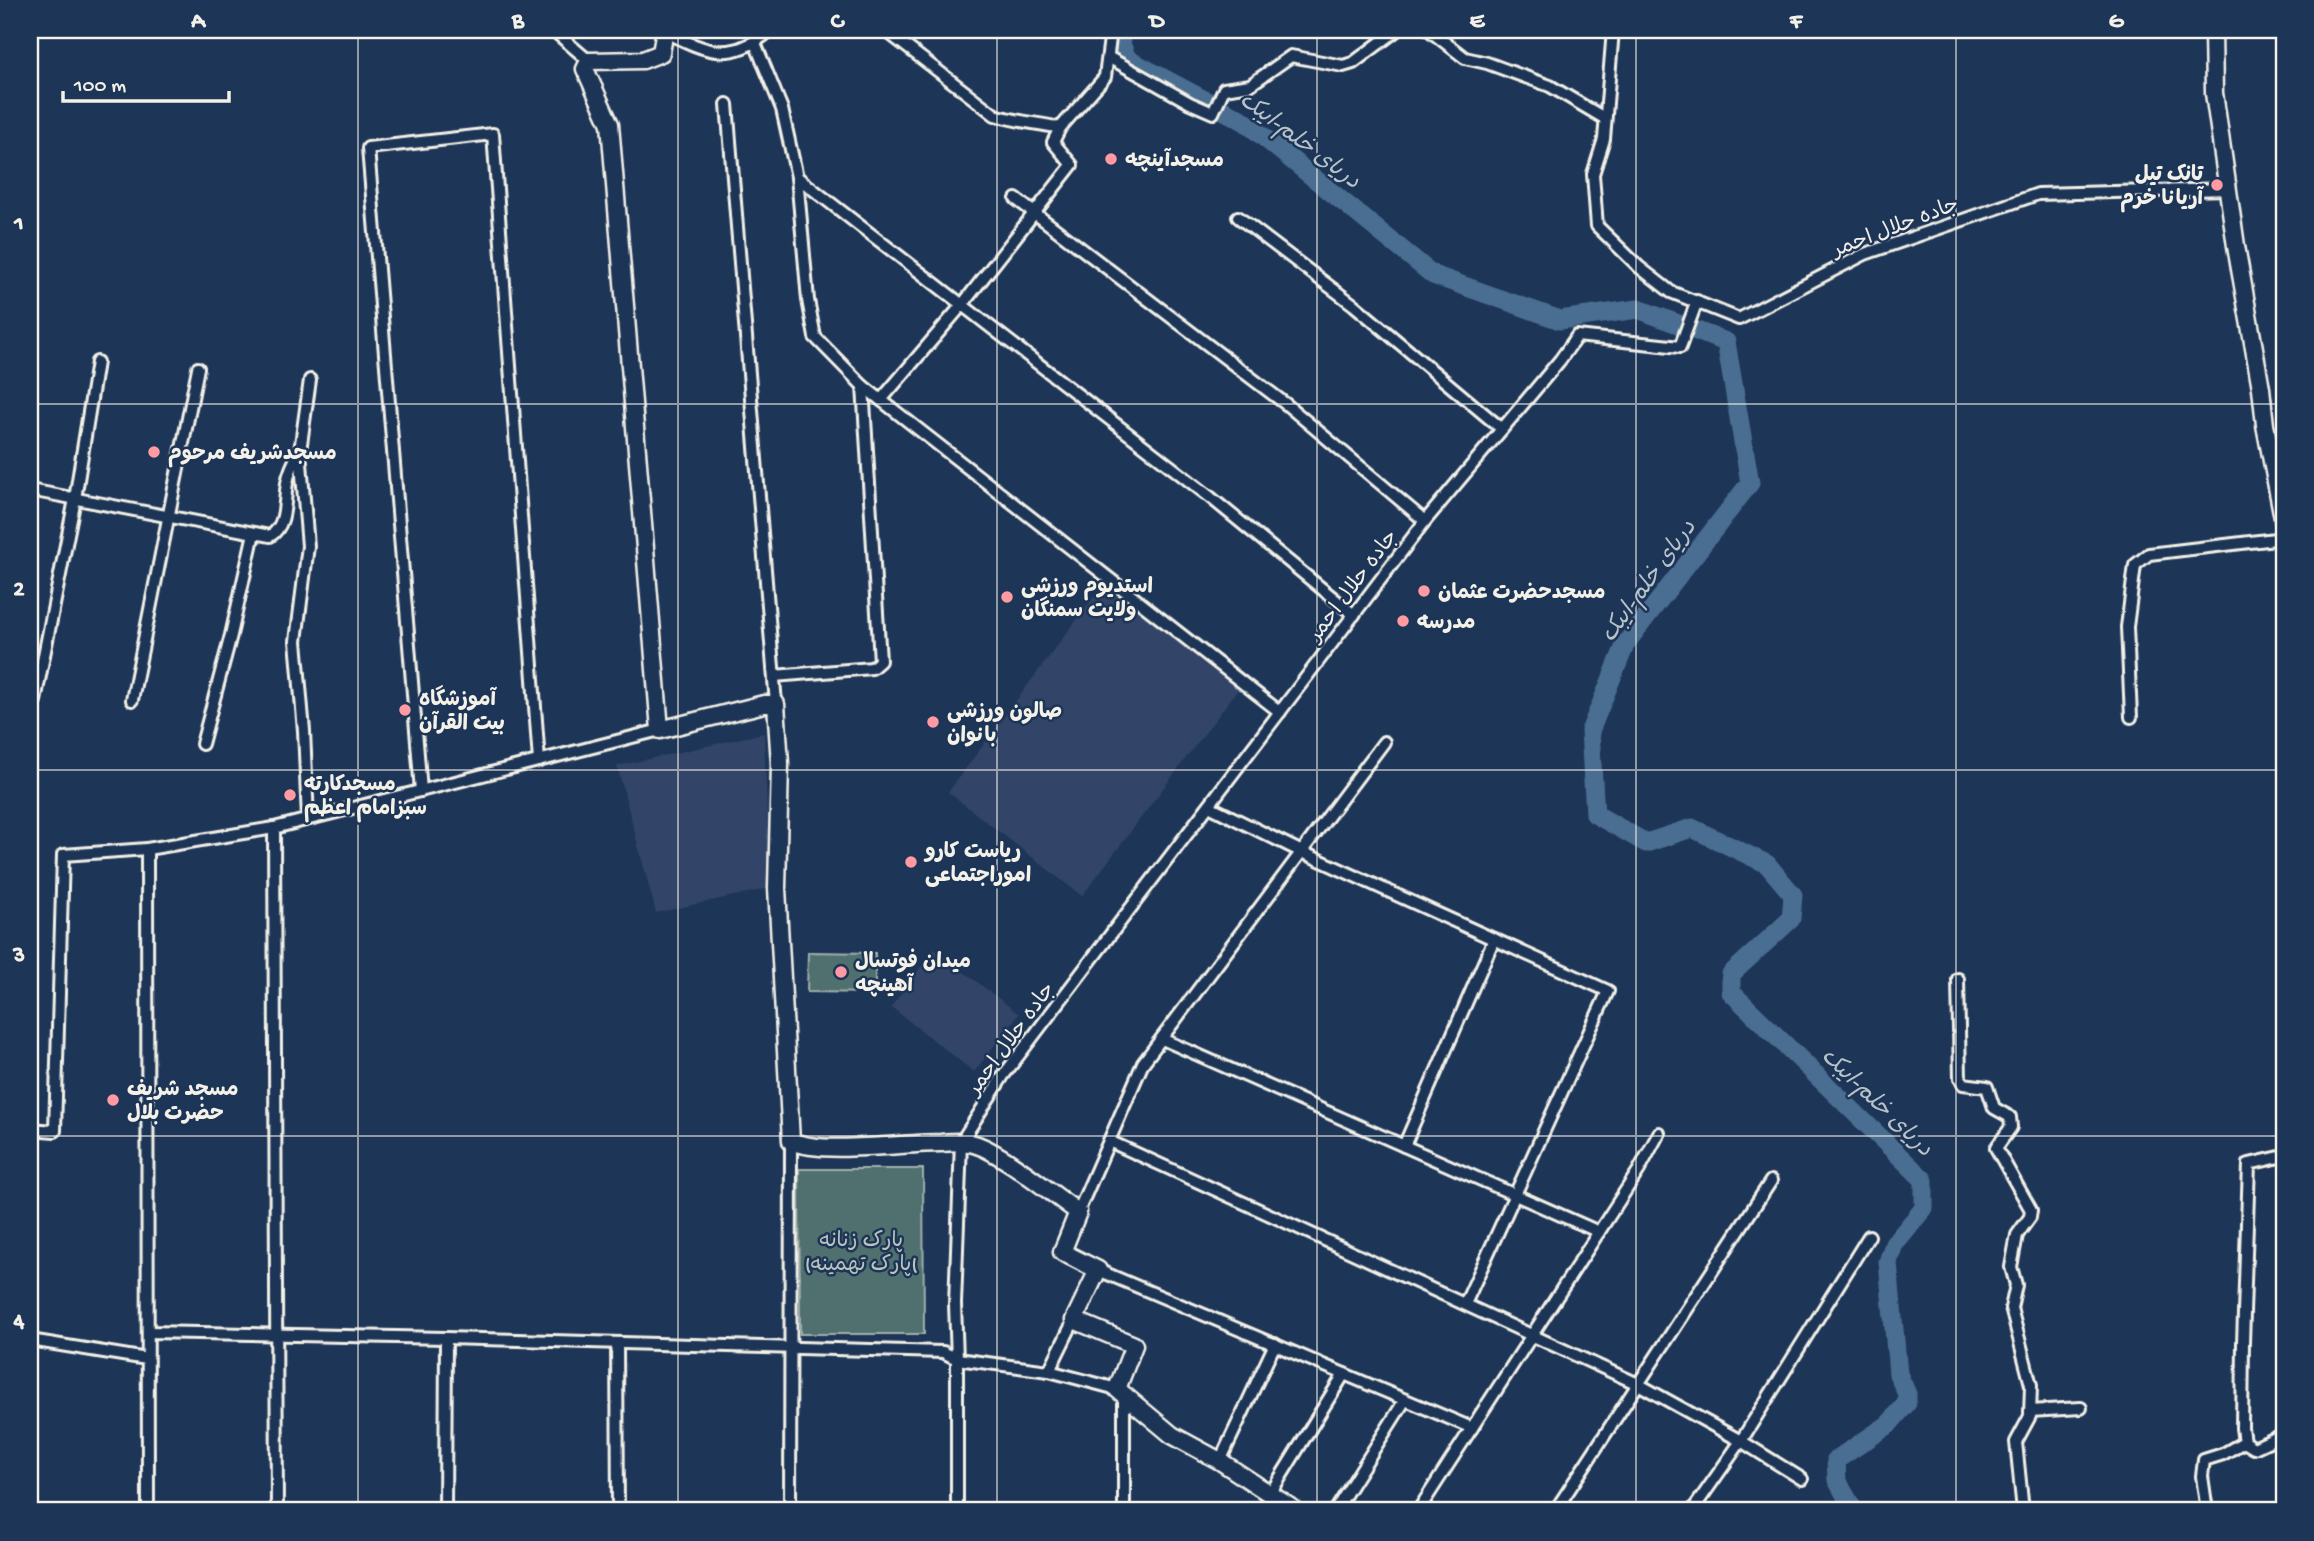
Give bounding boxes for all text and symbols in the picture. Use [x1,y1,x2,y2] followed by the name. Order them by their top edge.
[190,9,206,36] text: A
[511,9,525,36] text: B
[831,9,846,36] text: C
[1148,9,1166,36] text: D
[1470,9,1486,36] text: E
[1789,9,1804,36] text: F
[2109,9,2125,36] text: G
[63,60,229,104] scale bar
[73,75,126,100] text: 100 m
[1232,88,1365,197] water label: دریای خلم-ایبک
[1125,147,1224,175] place label: مسجدآینچه
[1103,151,1119,167] marker: مسجدآینچه
[2120,163,2205,213] place label: تانک تیل آریانا خرم
[2209,177,2225,193] marker: تانک تیل آریانا خرم
[1828,194,1963,266] street label: جاده حلال احمر
[13,211,24,238] text: 1
[168,443,337,468] place label: مسجدشریف مرحوم
[146,444,162,460] marker: مسجدشریف مرحوم
[1596,516,1704,649] water label: دریای خلم-ایبک
[1303,526,1405,650] street label: جاده حلال احمر
[1021,576,1153,625] place label: استدیوم ورزشی ولایت سمنگان
[13,577,25,604] text: 2
[1438,582,1606,607] place label: مسجدحضرت عثمان
[1416,583,1432,599] marker: مسجدحضرت عثمان
[999,589,1015,605] marker: استدیوم ورزشی ولایت سمنگان
[1417,612,1475,637] place label: مدرسه
[1395,613,1411,629] marker: مدرسه
[419,685,505,738] place label: آموزشگاه بیت القرآن
[947,701,1062,750] place label: صالون ورزشی بانوان
[397,702,413,718] marker: آموزشگاه بیت القرآن
[925,714,941,730] marker: صالون ورزشی بانوان
[304,774,427,823] place label: مسجدکارته سبزامام اعظم
[282,787,298,803] marker: مسجدکارته سبزامام اعظم
[923,841,1031,890] place label: ریاست کارو اموراجتماعی
[903,854,919,870] marker: ریاست کارو اموراجتماعی
[12,943,25,970] text: 3
[855,948,971,1000] place label: میدان فوتسال آهینچه
[833,964,849,980] marker: میدان فوتسال آهینچه
[962,979,1062,1103] street label: جاده حلال احمر
[1814,1044,1937,1164] water label: دریای خلم-ایبک
[127,1079,238,1128] place label: مسجد شریف حضرت بلال
[105,1092,121,1108] marker: مسجد شریف حضرت بلال
[805,1230,917,1279] park label: پارک زنانه (پارک تهمینه(
[13,1309,25,1336] text: 4

